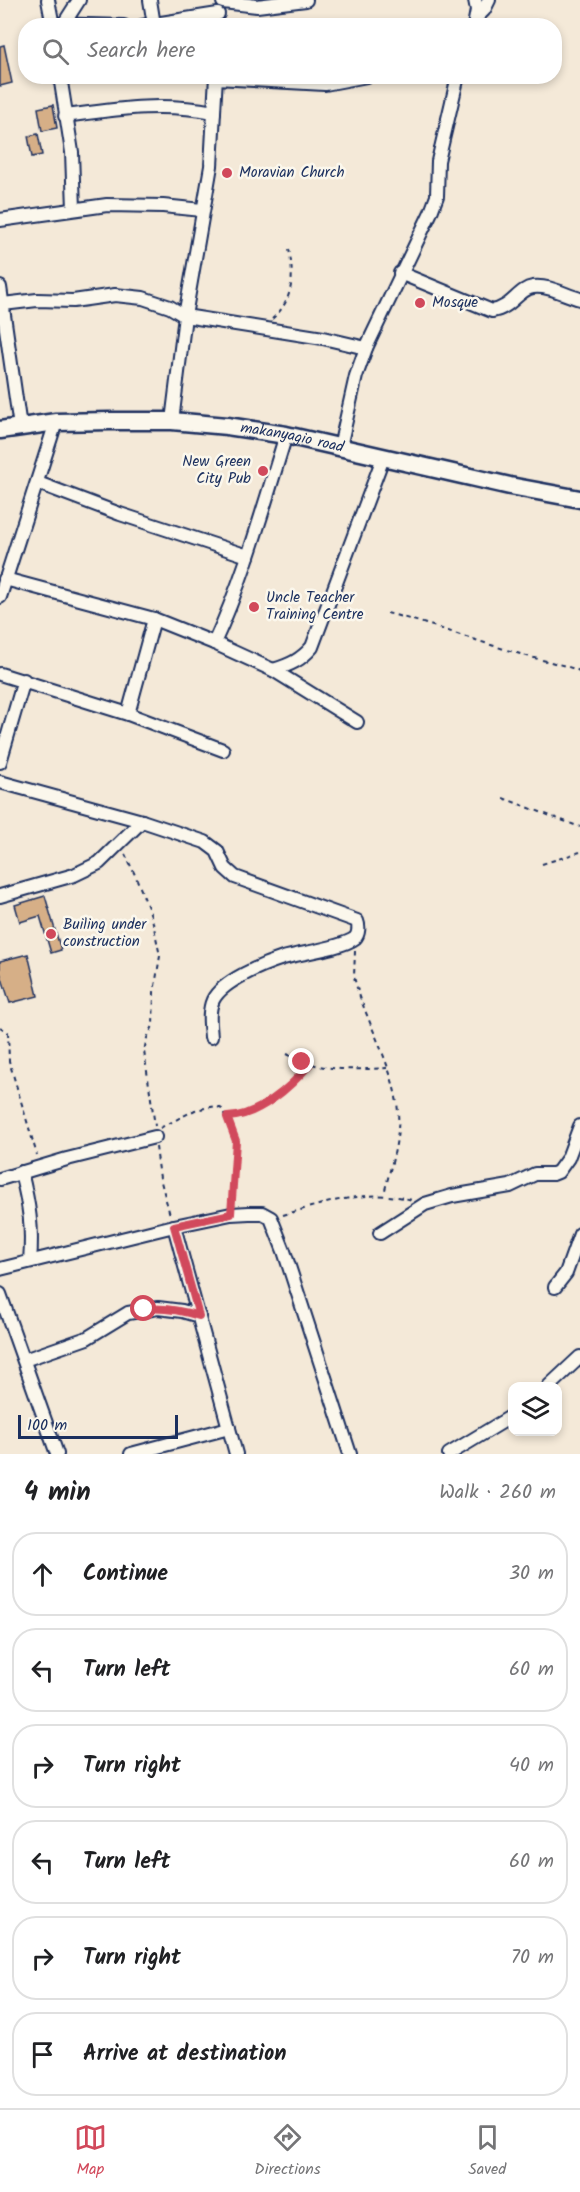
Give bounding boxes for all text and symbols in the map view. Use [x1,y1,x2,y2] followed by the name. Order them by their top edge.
[18,18,562,84] search box
[87,34,195,69] text: Search here
[39,35,72,68] icon: search
[239,161,345,185] place label: Moravian Church
[220,166,234,180] marker: Moravian Church
[432,291,478,315] place label: Mosque
[413,296,427,310] marker: Mosque
[239,416,347,460] street label: makanyagio road
[182,450,251,491] place label: New Green City Pub
[256,464,270,478] marker: New Green City Pub
[266,586,364,627] place label: Uncle Teacher Training Centre
[247,600,261,614] marker: Uncle Teacher Training Centre
[63,913,147,954] place label: Builing under construction
[44,927,58,941] marker: Builing under construction
[288,1048,314,1074] route end
[130,1295,156,1321] route start
[508,1382,562,1436] map controls
[508,1382,562,1436] button: layers
[18,1412,178,1440] scale bar
[27,1413,67,1438] text: 100 m
[24,1472,91,1514] text: 4 min
[439,1477,556,1509] text: Walk · 260 m
[83,1557,168,1592] text: Continue
[26,1558,59,1591] icon: ahead
[509,1558,554,1590] text: 30 m
[83,1653,170,1688] text: Turn left
[26,1654,59,1687] icon: left
[509,1654,554,1686] text: 60 m
[83,1749,181,1784] text: Turn right
[26,1750,59,1783] icon: right
[509,1750,554,1782] text: 40 m
[83,1845,170,1880] text: Turn left
[26,1846,59,1879] icon: left
[509,1846,554,1878] text: 60 m
[83,1941,181,1976] text: Turn right
[26,1942,59,1975] icon: right
[511,1942,554,1974] text: 70 m
[83,2037,286,2072] text: Arrive at destination
[26,2038,59,2071] icon: arrive
[74,2121,107,2182] tab: Map
[254,2121,321,2182] tab: Directions
[468,2121,506,2182] tab: Saved

